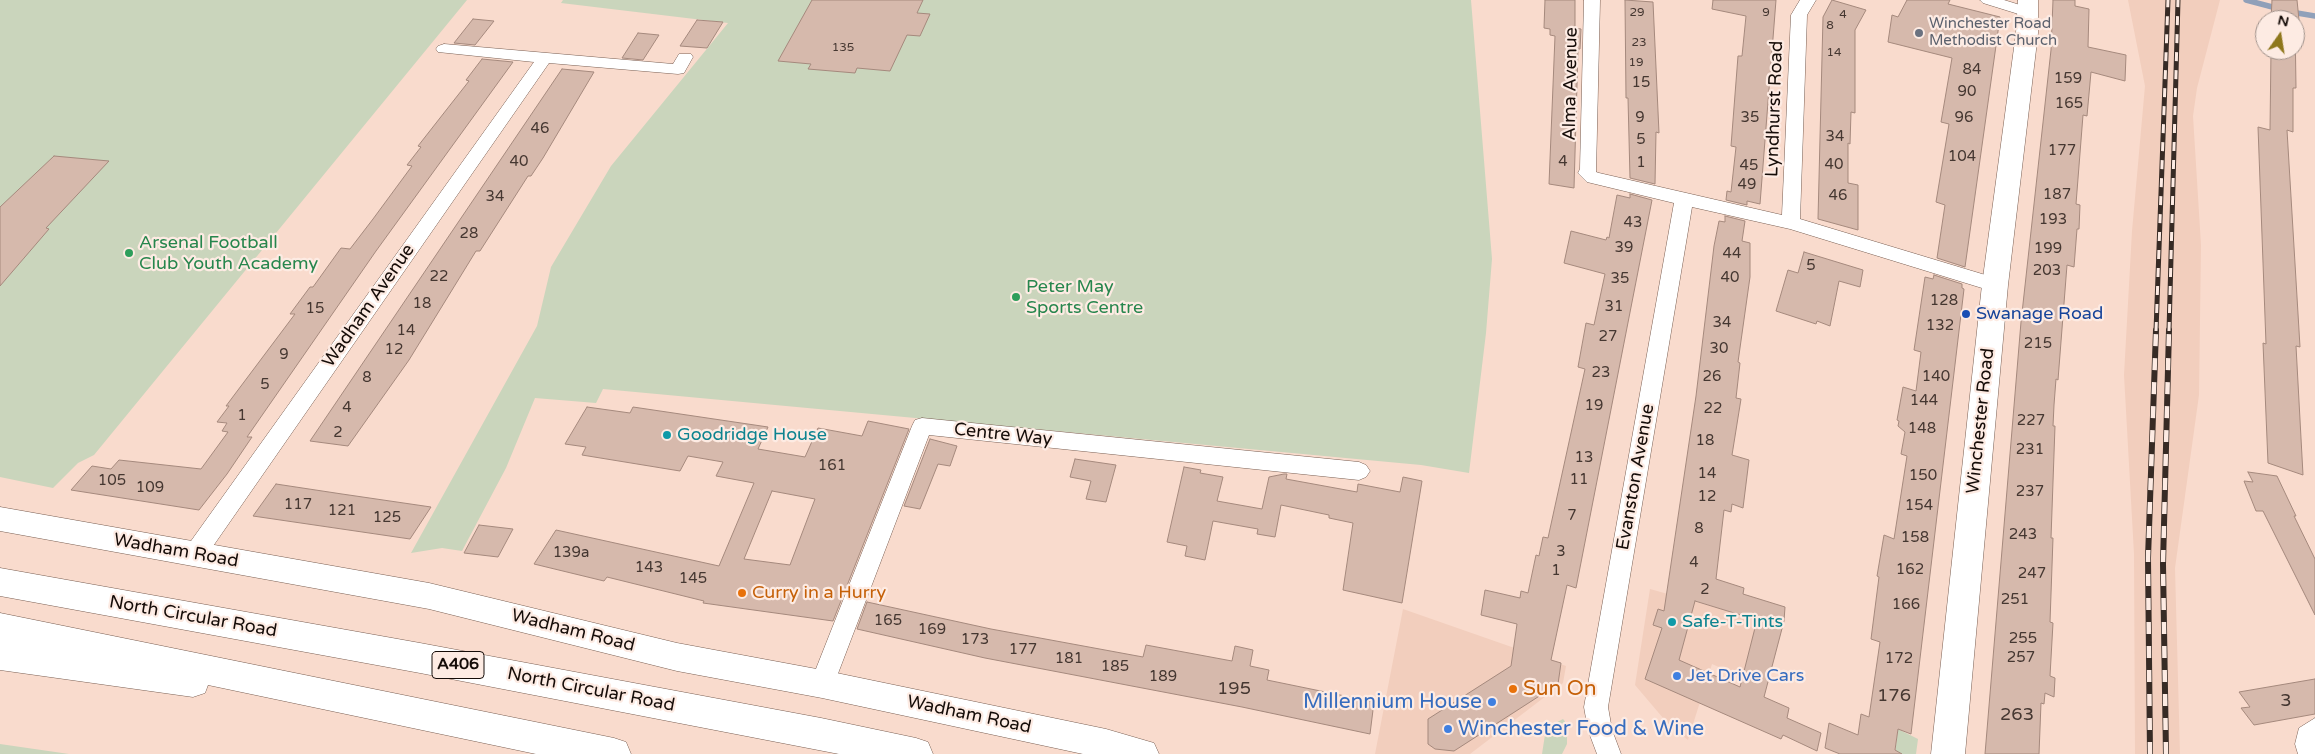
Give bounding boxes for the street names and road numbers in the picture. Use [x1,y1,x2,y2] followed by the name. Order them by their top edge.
[1559,27,1583,141] street label: Alma Avenue
[1762,40,1788,178] street label: Lyndhurst Road
[318,240,420,372] street label: Wadham Avenue
[1963,347,1999,495] street label: Winchester Road
[1613,402,1659,552] street label: Evanston Avenue
[953,419,1053,451] street label: Centre Way
[112,529,240,573] street label: Wadham Road
[107,592,279,642] street label: North Circular Road
[509,605,637,657] street label: Wadham Road
[432,652,484,678] road number: A406
[505,663,677,717] street label: North Circular Road
[905,691,1033,739] street label: Wadham Road

